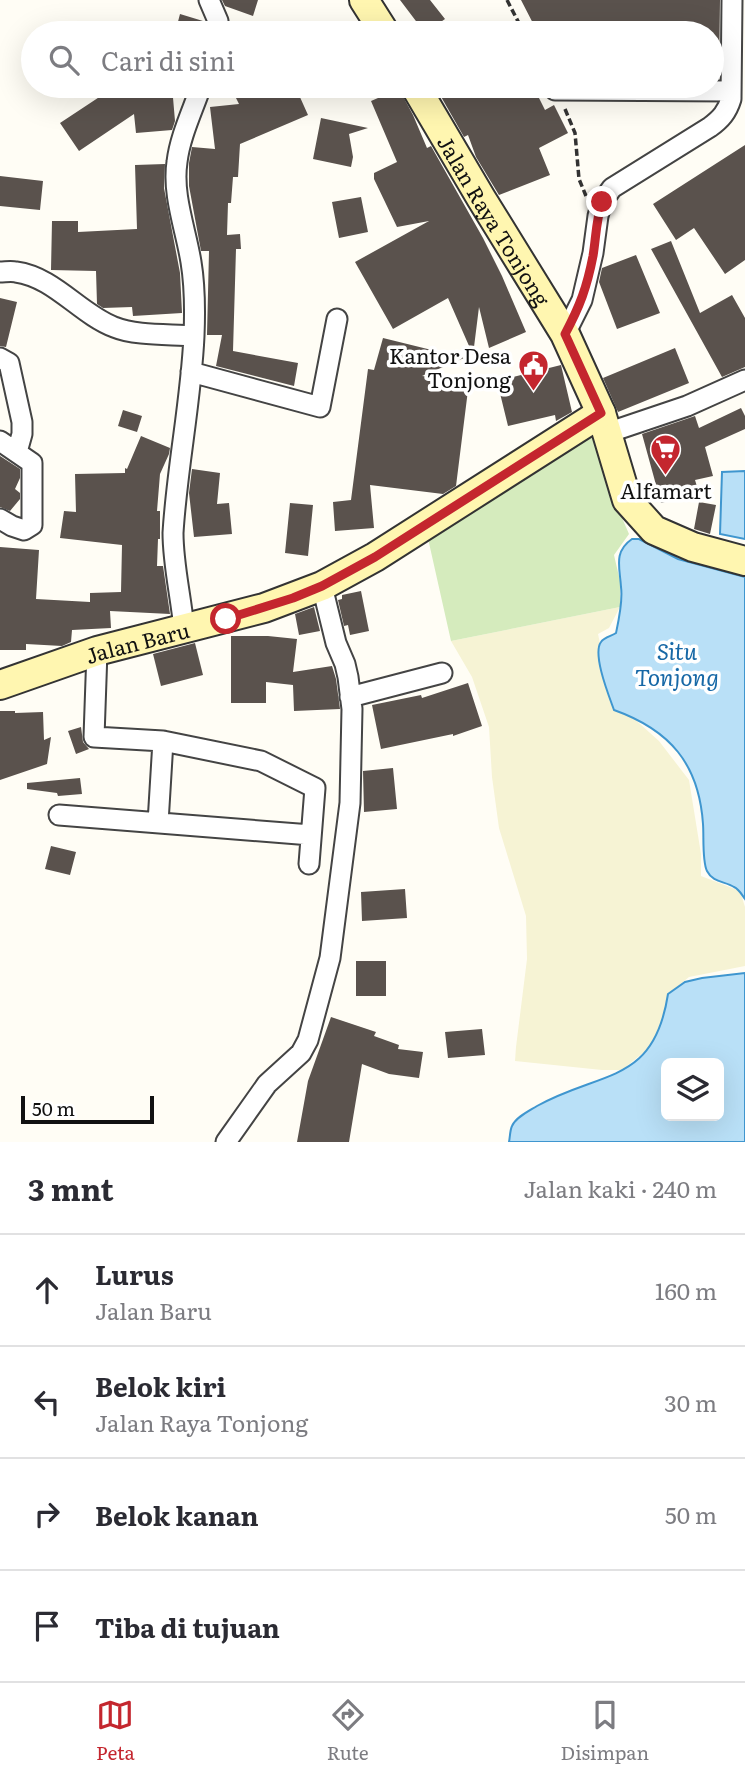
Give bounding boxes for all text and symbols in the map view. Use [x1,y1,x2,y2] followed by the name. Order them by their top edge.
[21,21,724,98] search box
[101,40,235,79] text: Cari di sini
[45,41,83,79] icon: search
[431,129,559,311] street label: Jalan Raya Tonjong
[586,186,617,217] route end
[389,339,512,394] place label: Kantor Desa Tonjong
[517,349,551,393] public building icon: Kantor Desa Tonjong
[649,432,683,476] supermarket icon: Alfamart
[620,474,712,505] place label: Alfamart
[210,603,241,634] route start
[80,612,192,670] street label: Jalan Baru
[635,633,719,693] water label: Situ Tonjong
[661,1058,724,1121] map controls
[661,1058,724,1121] button: layers
[21,1093,154,1125] scale bar
[32,1094,75,1122] text: 50 m
[28,1166,114,1210] text: 3 mnt
[524,1171,717,1205] text: Jalan kaki · 240 m
[95,1254,174,1293] text: Lurus
[28,1271,66,1309] icon: ahead
[655,1273,717,1307] text: 160 m
[95,1293,212,1327] text: Jalan Baru
[95,1366,226,1405] text: Belok kiri
[28,1383,66,1421] icon: left
[664,1385,717,1419] text: 30 m
[95,1405,308,1439] text: Jalan Raya Tonjong
[28,1495,66,1533] icon: right
[95,1495,259,1534] text: Belok kanan
[665,1497,717,1531] text: 50 m
[28,1607,66,1645] icon: arrive
[95,1607,280,1646] text: Tiba di tujuan
[96,1696,135,1766] tab: Peta
[327,1696,369,1766] tab: Rute
[561,1696,649,1766] tab: Disimpan

